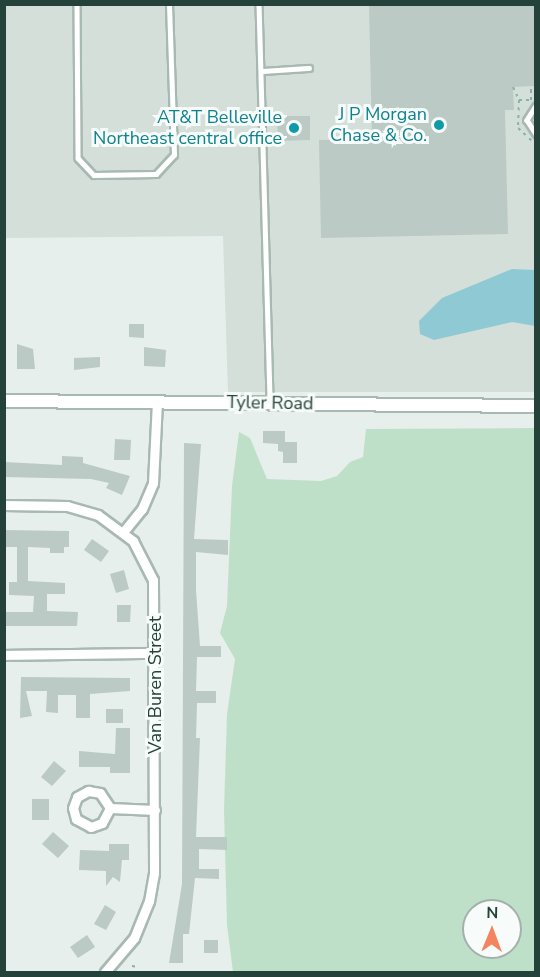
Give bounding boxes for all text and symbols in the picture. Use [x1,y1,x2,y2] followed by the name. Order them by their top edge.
[330,104,427,146] place label: J P Morgan Chase & Co.
[93,107,282,150] place label: AT&T Belleville Northeast central office
[432,118,446,132] marker: J P Morgan Chase & Co.
[287,121,301,135] marker: AT&T Belleville Northeast central office
[226,391,314,415] street label: Tyler Road
[144,616,166,754] street label: Van Buren Street
[462,899,522,959] north arrow
[486,902,498,924] text: N

